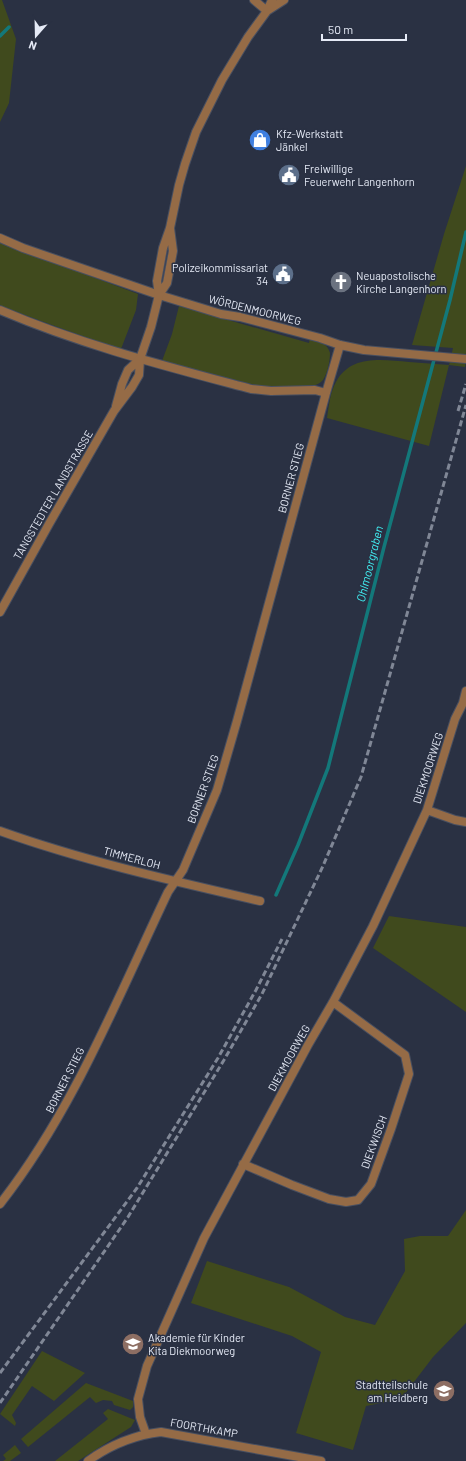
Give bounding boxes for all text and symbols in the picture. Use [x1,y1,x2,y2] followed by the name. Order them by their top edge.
[16,16,56,56] north arrow
[322,16,406,42] scale bar
[328,22,353,36] text: 50 m
[27,39,38,53] text: N
[247,127,273,153] shop icon: Kfz-Werkstatt Jänkel
[276,127,343,153] place label: Kfz-Werkstatt Jänkel
[276,162,302,188] public building icon: Freiwillige Feuerwehr Langenhorn
[304,162,415,188] place label: Freiwillige Feuerwehr Langenhorn
[172,261,268,287] place label: Polizeikommissariat 34
[270,261,296,287] public building icon: Polizeikommissariat 34
[328,269,354,295] church icon: Neuapostolische Kirche Langenhorn
[356,269,446,295] place label: Neuapostolische Kirche Langenhorn
[207,291,303,327] street label: WÖRDENMOORWEG
[10,428,95,562] street label: TANGSTEDTER LANDSTRASSE
[275,441,306,514] street label: BORNER STIEG
[353,524,385,603] water label: Ohlmoorgraben
[410,731,445,805] street label: DIEKMOORWEG
[184,753,221,825] street label: BORNER STIEG
[102,844,162,871] street label: TIMMERLOH
[265,1022,312,1093] street label: DIEKMOORWEG
[42,1045,87,1115] street label: BORNER STIEG
[358,1113,389,1170] street label: DIEKWISCH
[120,1331,146,1357] school or university icon: Akademie für Kinder Kita Diekmoorweg
[148,1331,245,1357] place label: Akademie für Kinder Kita Diekmoorweg
[356,1378,428,1404] place label: Stadtteilschule am Heidberg
[431,1378,457,1404] school or university icon: Stadtteilschule am Heidberg
[169,1415,239,1440] street label: FOORTHKAMP

